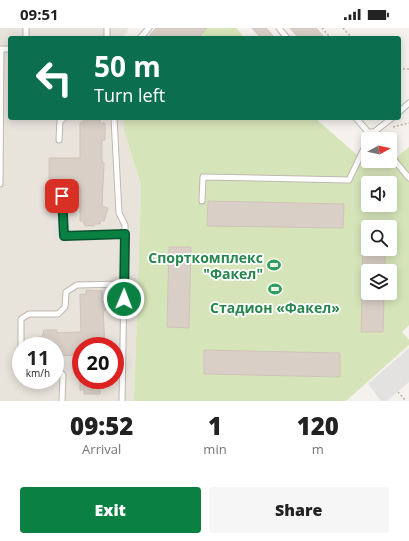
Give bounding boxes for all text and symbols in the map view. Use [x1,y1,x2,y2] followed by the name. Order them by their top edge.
[20,4,59,24] text: 09:51
[94,47,161,85] text: 50 m
[28,52,80,104] icon: left
[94,83,165,107] text: Turn left
[361,132,397,168] north arrow
[361,132,397,300] map controls
[361,176,397,212] button: sound
[45,179,79,213] pin
[51,185,73,207] icon: arrive
[361,220,397,256] button: search
[148,248,263,283] place label: Спорткомплекс "Факел"
[266,257,282,273] sports icon: Спорткомплекс "Факел"
[361,264,397,300] button: layers
[103,278,145,320] position arrow
[267,281,283,297] sports icon: Стадион «Факел»
[210,298,340,317] place label: Стадион «Факел»
[72,337,124,389] speed limit sign: 20
[27,344,49,371] text: 11
[26,366,50,380] text: km/h
[70,409,133,442] text: 09:52
[208,409,222,442] text: 1
[297,409,339,442] text: 120
[82,440,121,458] text: Arrival
[203,440,227,458] text: min
[312,440,324,458] text: m
[20,487,201,533] button: Exit
[209,487,389,533] button: Share

